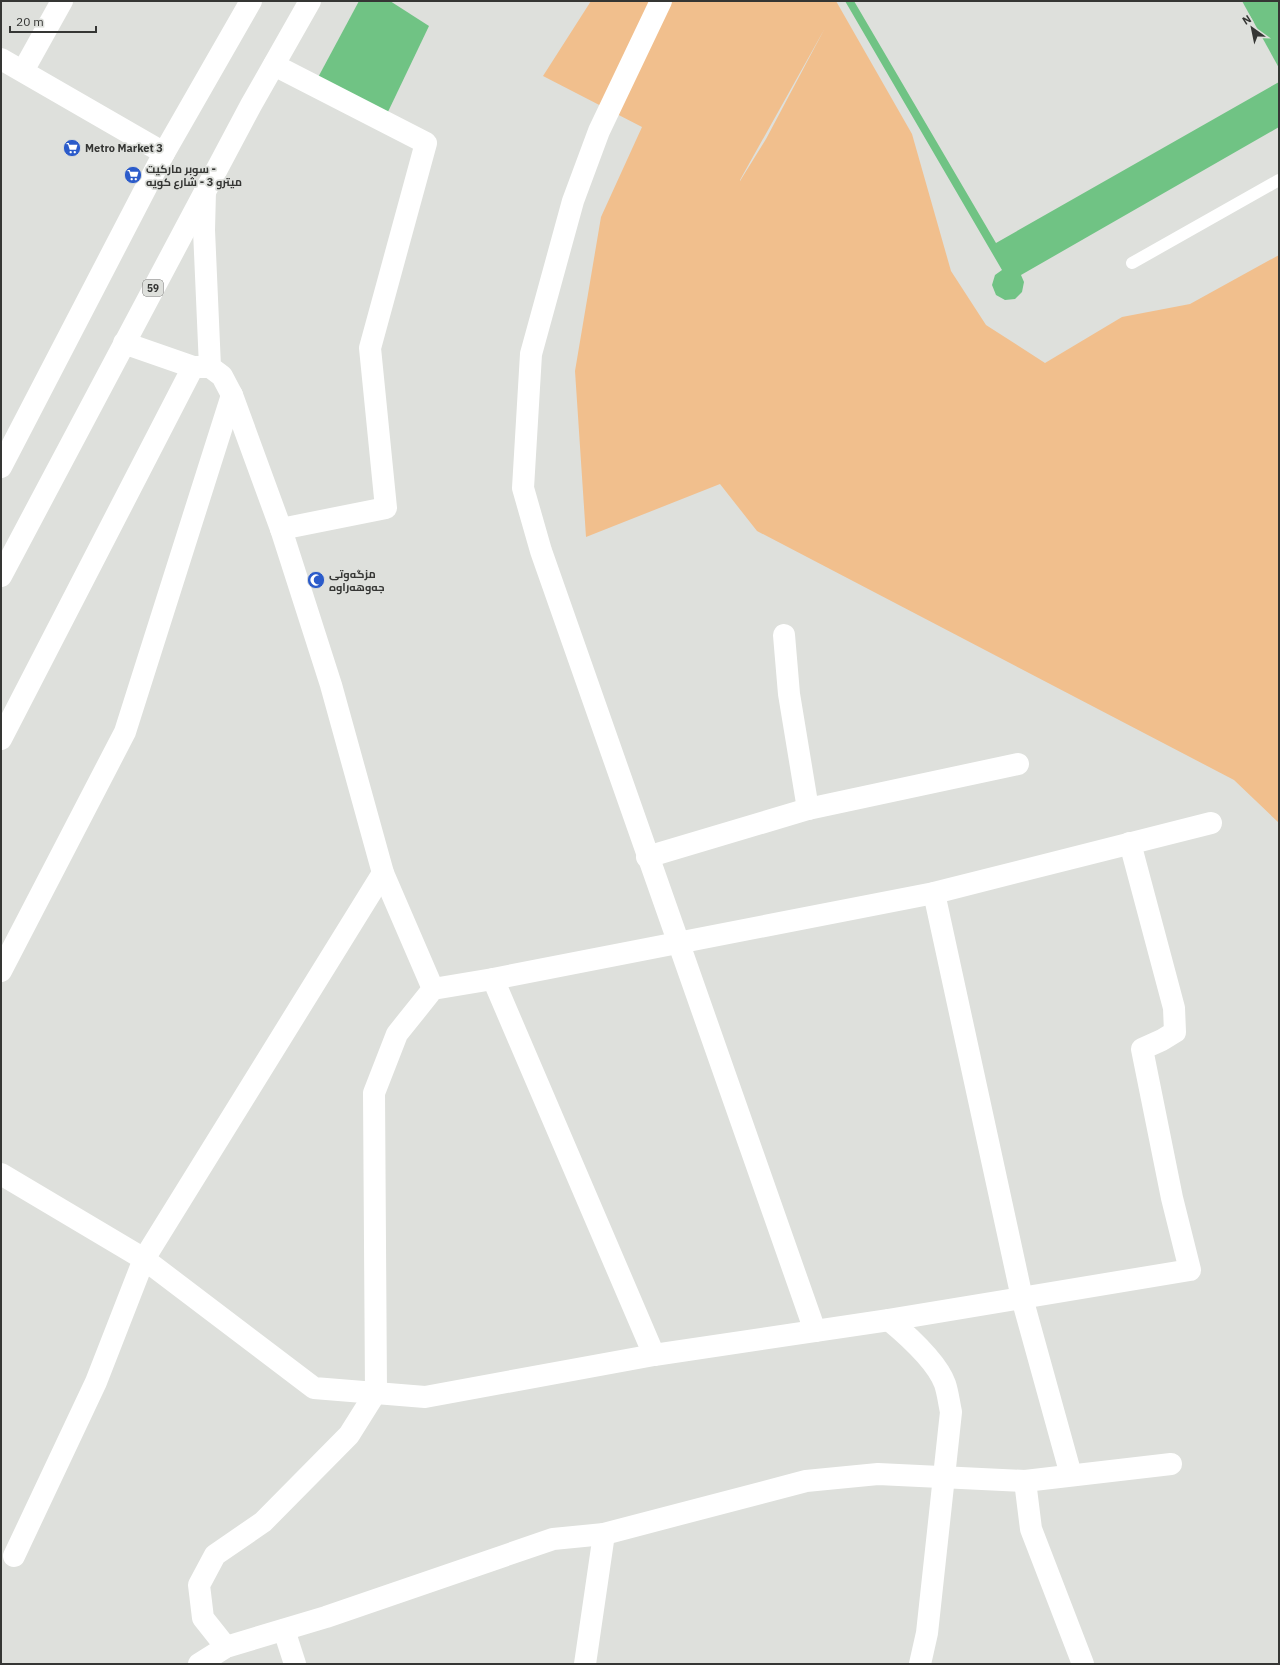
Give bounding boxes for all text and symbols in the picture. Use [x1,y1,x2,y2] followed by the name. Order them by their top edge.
[10,8,96,34] scale bar
[1232,8,1272,48] north arrow
[1239,12,1254,28] text: N
[16,14,44,29] text: 20 m
[62,138,82,158] supermarket icon: Metro Market 3
[85,141,163,155] place label: Metro Market 3
[146,162,242,190] place label: سوبر ماركيت - ميترو 3 - شارع كويه
[123,165,143,185] supermarket icon: سوبر ماركيت - ميترو 3 - شارع كويه
[143,280,163,296] road number: 59
[329,567,385,595] place label: مزگه‌وتی جه‌وهه‌راوه
[306,570,326,590] mosque icon: مزگه‌وتی جه‌وهه‌راوه

